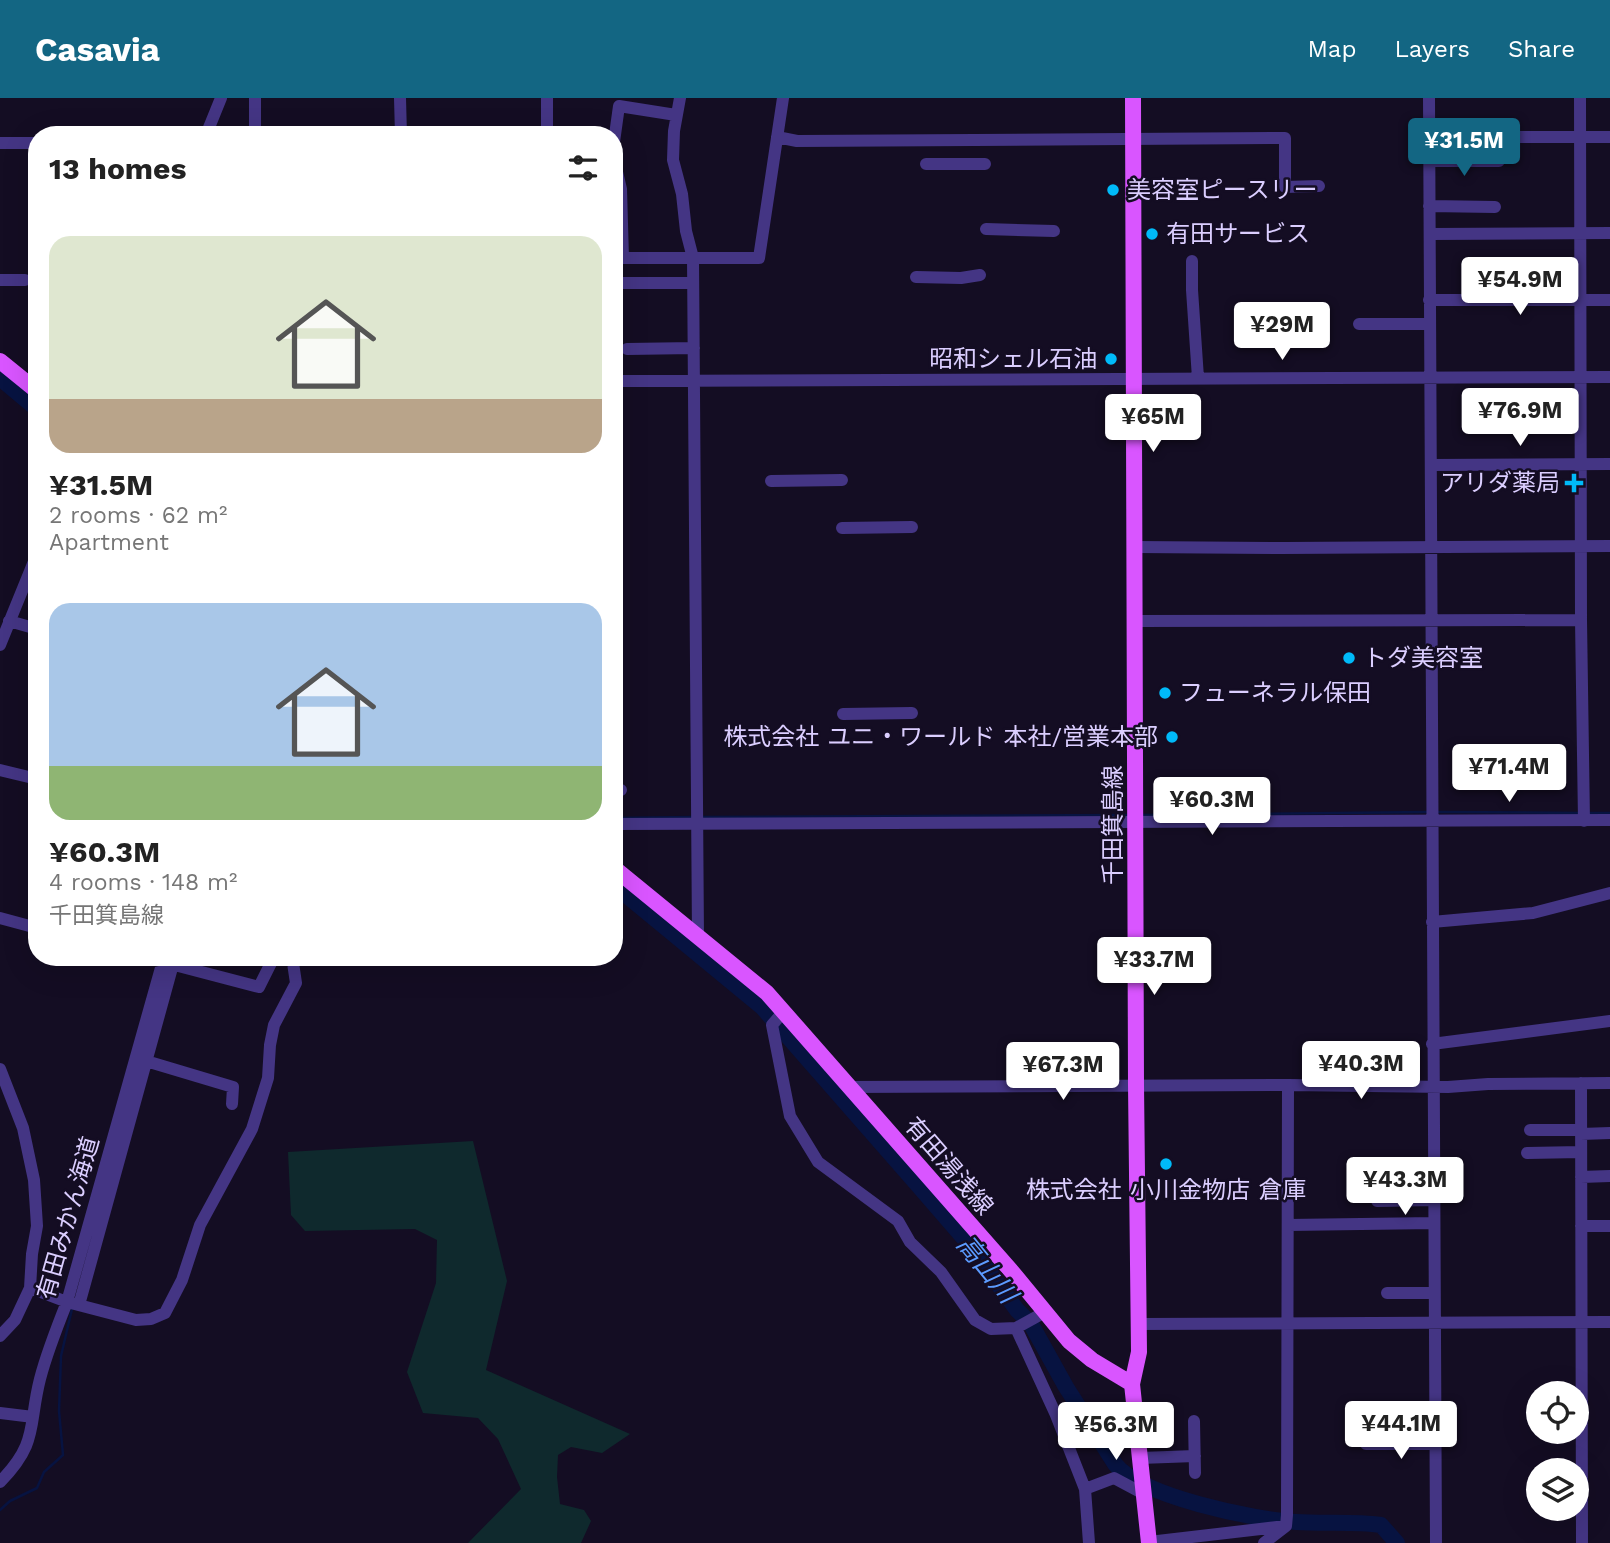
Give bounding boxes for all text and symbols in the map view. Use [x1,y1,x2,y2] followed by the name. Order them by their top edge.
[35,30,160,69] text: Casavia
[1308,35,1356,63] text: Map
[1394,35,1470,63] text: Layers
[1508,35,1575,63] text: Share
[1407,118,1521,178] pin: ¥31.5M
[1424,127,1504,154] text: ¥31.5M
[564,149,602,187] icon: filters
[49,151,186,186] text: 13 homes
[1127,176,1318,204] place label: 美容室ピースリー
[1105,182,1121,198] marker: 美容室ピースリー
[1166,220,1310,248] place label: 有田サービス
[1144,226,1160,242] marker: 有田サービス
[1463,258,1577,317] pin: ¥54.9M
[1477,266,1563,293] text: ¥54.9M
[263,281,389,407] icon: home
[1241,302,1323,362] pin: ¥29M
[1250,311,1314,338] text: ¥29M
[929,345,1097,373] place label: 昭和シェル石油
[1103,351,1119,367] marker: 昭和シェル石油
[1463,388,1577,448] pin: ¥76.9M
[1112,394,1194,454] pin: ¥65M
[1478,397,1562,424] text: ¥76.9M
[1121,403,1185,430] text: ¥65M
[49,467,153,502] text: ¥31.5M
[1440,469,1560,497] place label: アリダ薬局
[1566,475,1582,491] marker: アリダ薬局
[49,502,227,529] text: 2 rooms · 62 m²
[49,529,169,556] text: Apartment
[1363,644,1483,672] place label: トダ美容室
[263,649,389,775] icon: home
[1341,650,1357,666] marker: トダ美容室
[1179,679,1371,707] place label: フューネラル保田
[1157,685,1173,701] marker: フューネラル保田
[723,723,1158,751] place label: 株式会社 ユニ・ワールド 本社/営業本部
[1164,729,1180,745] marker: 株式会社 ユニ・ワールド 本社/営業本部
[1452,744,1566,804] pin: ¥71.4M
[1468,753,1550,780] text: ¥71.4M
[1099,765,1127,885] street label: 千田箕島線
[1155,778,1269,837] pin: ¥60.3M
[1169,786,1255,813] text: ¥60.3M
[49,834,160,869] text: ¥60.3M
[49,869,237,896] text: 4 rooms · 148 m²
[49,902,164,929] text: 千田箕島線
[1097,937,1211,997] pin: ¥33.7M
[1113,946,1195,973] text: ¥33.7M
[1006,1042,1120,1102] pin: ¥67.3M
[1304,1042,1418,1101] pin: ¥40.3M
[1318,1050,1404,1077] text: ¥40.3M
[1022,1051,1104,1078] text: ¥67.3M
[899,1112,999,1220] street label: 有田湯浅線
[31,1133,105,1303] street label: 有田みかん海道
[1158,1156,1174,1172] marker: 株式会社 小川金物店 倉庫
[1348,1158,1462,1217] pin: ¥43.3M
[1362,1166,1448,1193] text: ¥43.3M
[1026,1176,1306,1204] place label: 株式会社 小川金物店 倉庫
[951,1229,1025,1311] water label: 高山川
[1526,1381,1589,1521] map controls
[1526,1381,1589,1444] button: locate
[1059,1402,1173,1462] pin: ¥56.3M
[1344,1402,1458,1461] pin: ¥44.1M
[1361,1410,1441,1437] text: ¥44.1M
[1074,1411,1158,1438] text: ¥56.3M
[1526,1458,1589,1521] button: layers

